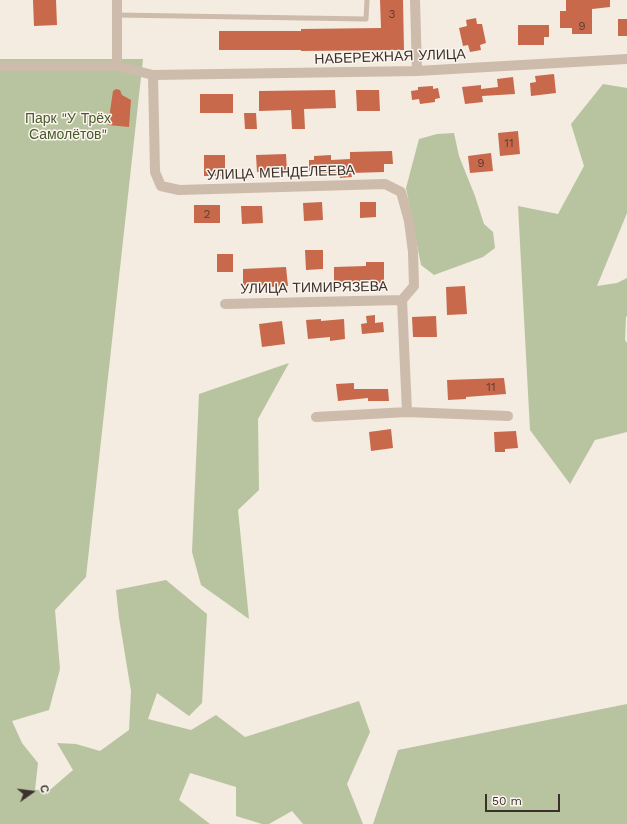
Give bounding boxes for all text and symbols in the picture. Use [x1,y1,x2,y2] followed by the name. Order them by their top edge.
[389,7,395,21] house number: 3
[578,19,586,33] house number: 9
[314,46,466,68] street label: НАБЕРЕЖНАЯ УЛИЦА
[25,111,111,144] park label: Парк "У Трёх Самолётов"
[504,136,514,150] house number: 11
[477,156,485,170] house number: 9
[207,162,355,184] street label: УЛИЦА МЕНДЕЛЕЕВА
[204,207,210,221] house number: 2
[240,278,388,298] street label: УЛИЦА ТИМИРЯЗЕВА
[486,380,496,394] house number: 11
[12,772,52,812] north arrow
[37,784,51,794] text: С
[487,786,562,812] scale bar
[492,794,522,808] text: 50 m

